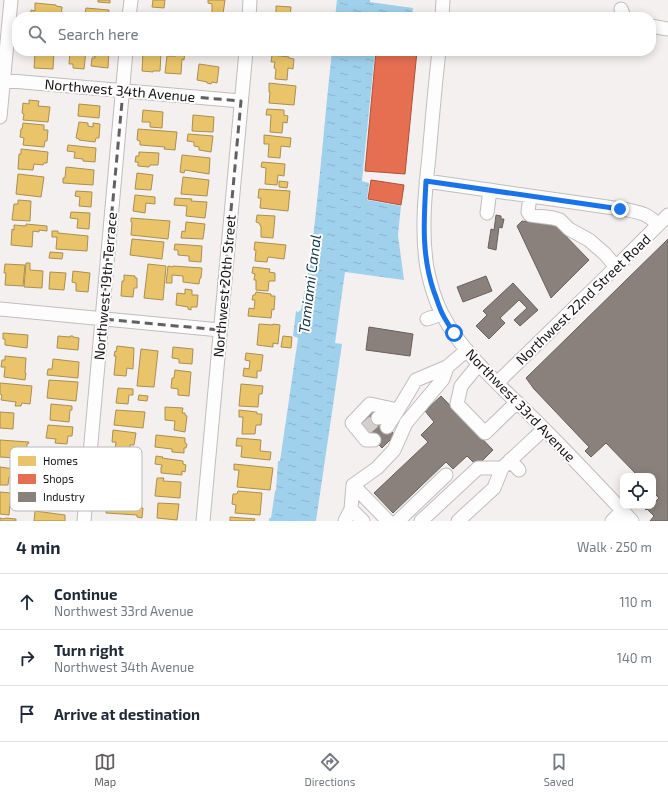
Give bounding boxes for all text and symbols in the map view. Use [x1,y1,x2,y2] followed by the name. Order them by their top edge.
[12,12,656,56] search box
[26,23,48,45] icon: search
[58,25,139,43] text: Search here
[44,75,196,105] street label: Northwest 34th Avenue
[611,200,629,218] route end
[90,211,120,361] street label: Northwest 19th Terrace
[209,214,239,358] street label: Northwest 20th Street
[512,230,654,368] street label: Northwest 22nd Street Road
[294,233,324,335] water label: Tamiami Canal
[445,324,463,342] route start
[463,345,579,465] street label: Northwest 33rd Avenue
[10,447,142,511] legend
[43,454,78,467] text: Homes
[43,472,74,485] text: Shops
[620,473,656,509] map controls
[620,473,656,509] button: locate
[43,490,85,503] text: Industry
[16,537,60,557] text: 4 min
[577,539,652,555] text: Walk · 250 m
[54,585,117,603] text: Continue
[16,591,38,613] icon: ahead
[620,594,652,610] text: 110 m
[54,603,194,619] text: Northwest 33rd Avenue
[54,641,124,659] text: Turn right
[16,647,38,669] icon: right
[617,650,652,666] text: 140 m
[54,659,194,675] text: Northwest 34th Avenue
[16,703,38,725] icon: arrive
[54,705,200,723] text: Arrive at destination
[94,751,116,788] tab: Map
[305,751,355,788] tab: Directions
[544,751,574,788] tab: Saved

